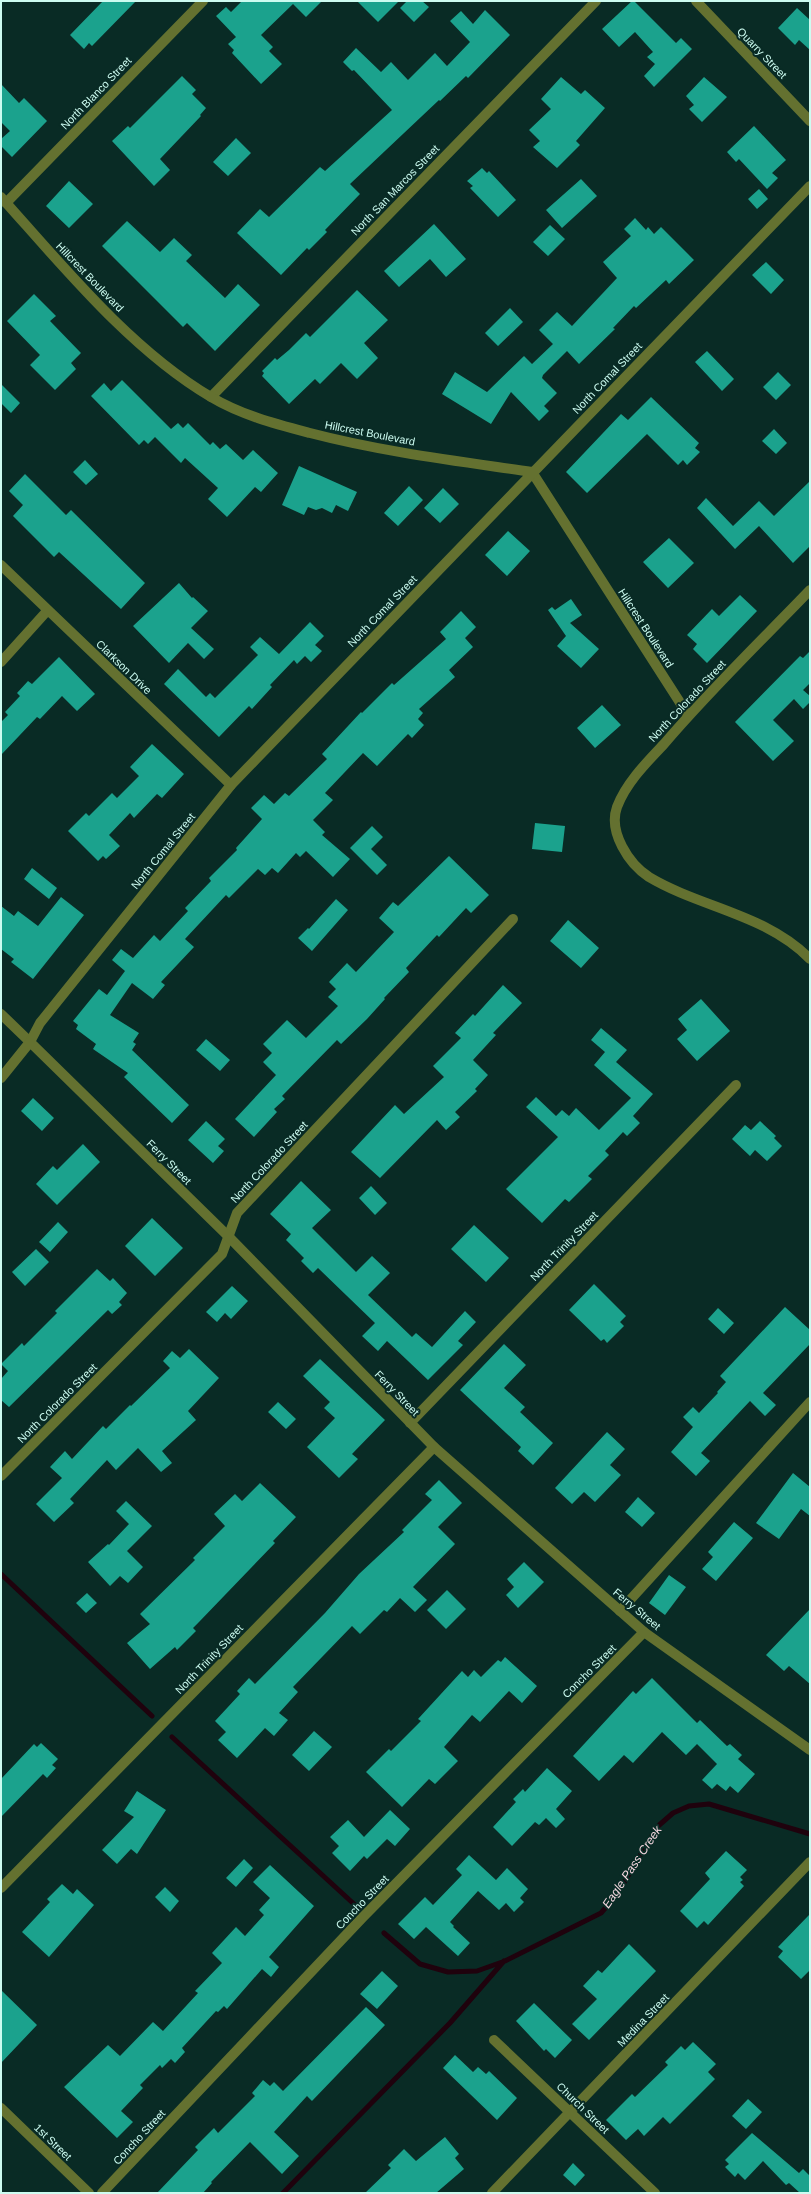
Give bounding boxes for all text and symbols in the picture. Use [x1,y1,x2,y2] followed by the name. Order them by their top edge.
[735,25,789,81] street label: Quarry Street
[58,54,134,132] street label: North Blanco Street
[349,142,441,238] street label: North San Marcos Street
[54,240,126,314] street label: Hillcrest Boulevard
[570,340,644,416] street label: North Comal Street
[324,418,416,448] street label: Hillcrest Boulevard
[345,573,419,649] street label: North Comal Street
[616,586,676,670] street label: Hillcrest Boulevard
[94,638,154,696] street label: Clarkson Drive
[646,658,728,744] street label: North Colorado Street
[129,811,197,891] street label: North Comal Street
[228,1119,310,1205] street label: North Colorado Street
[144,1137,194,1187] street label: Ferry Street
[528,1209,600,1283] street label: North Trinity Street
[15,1361,99,1445] street label: North Colorado Street
[373,1368,421,1418] street label: Ferry Street
[611,1586,663,1632] street label: Ferry Street
[173,1622,245,1696] street label: North Trinity Street
[560,1642,618,1700] street label: Concho Street
[599,1822,665,1911] water label: Eagle Pass Creek
[333,1873,391,1931] street label: Concho Street
[615,1991,671,2049] street label: Medina Street
[554,2080,612,2136] street label: Church Street
[111,2107,167,2167] street label: Concho Street
[32,2121,74,2163] street label: 1st Street

